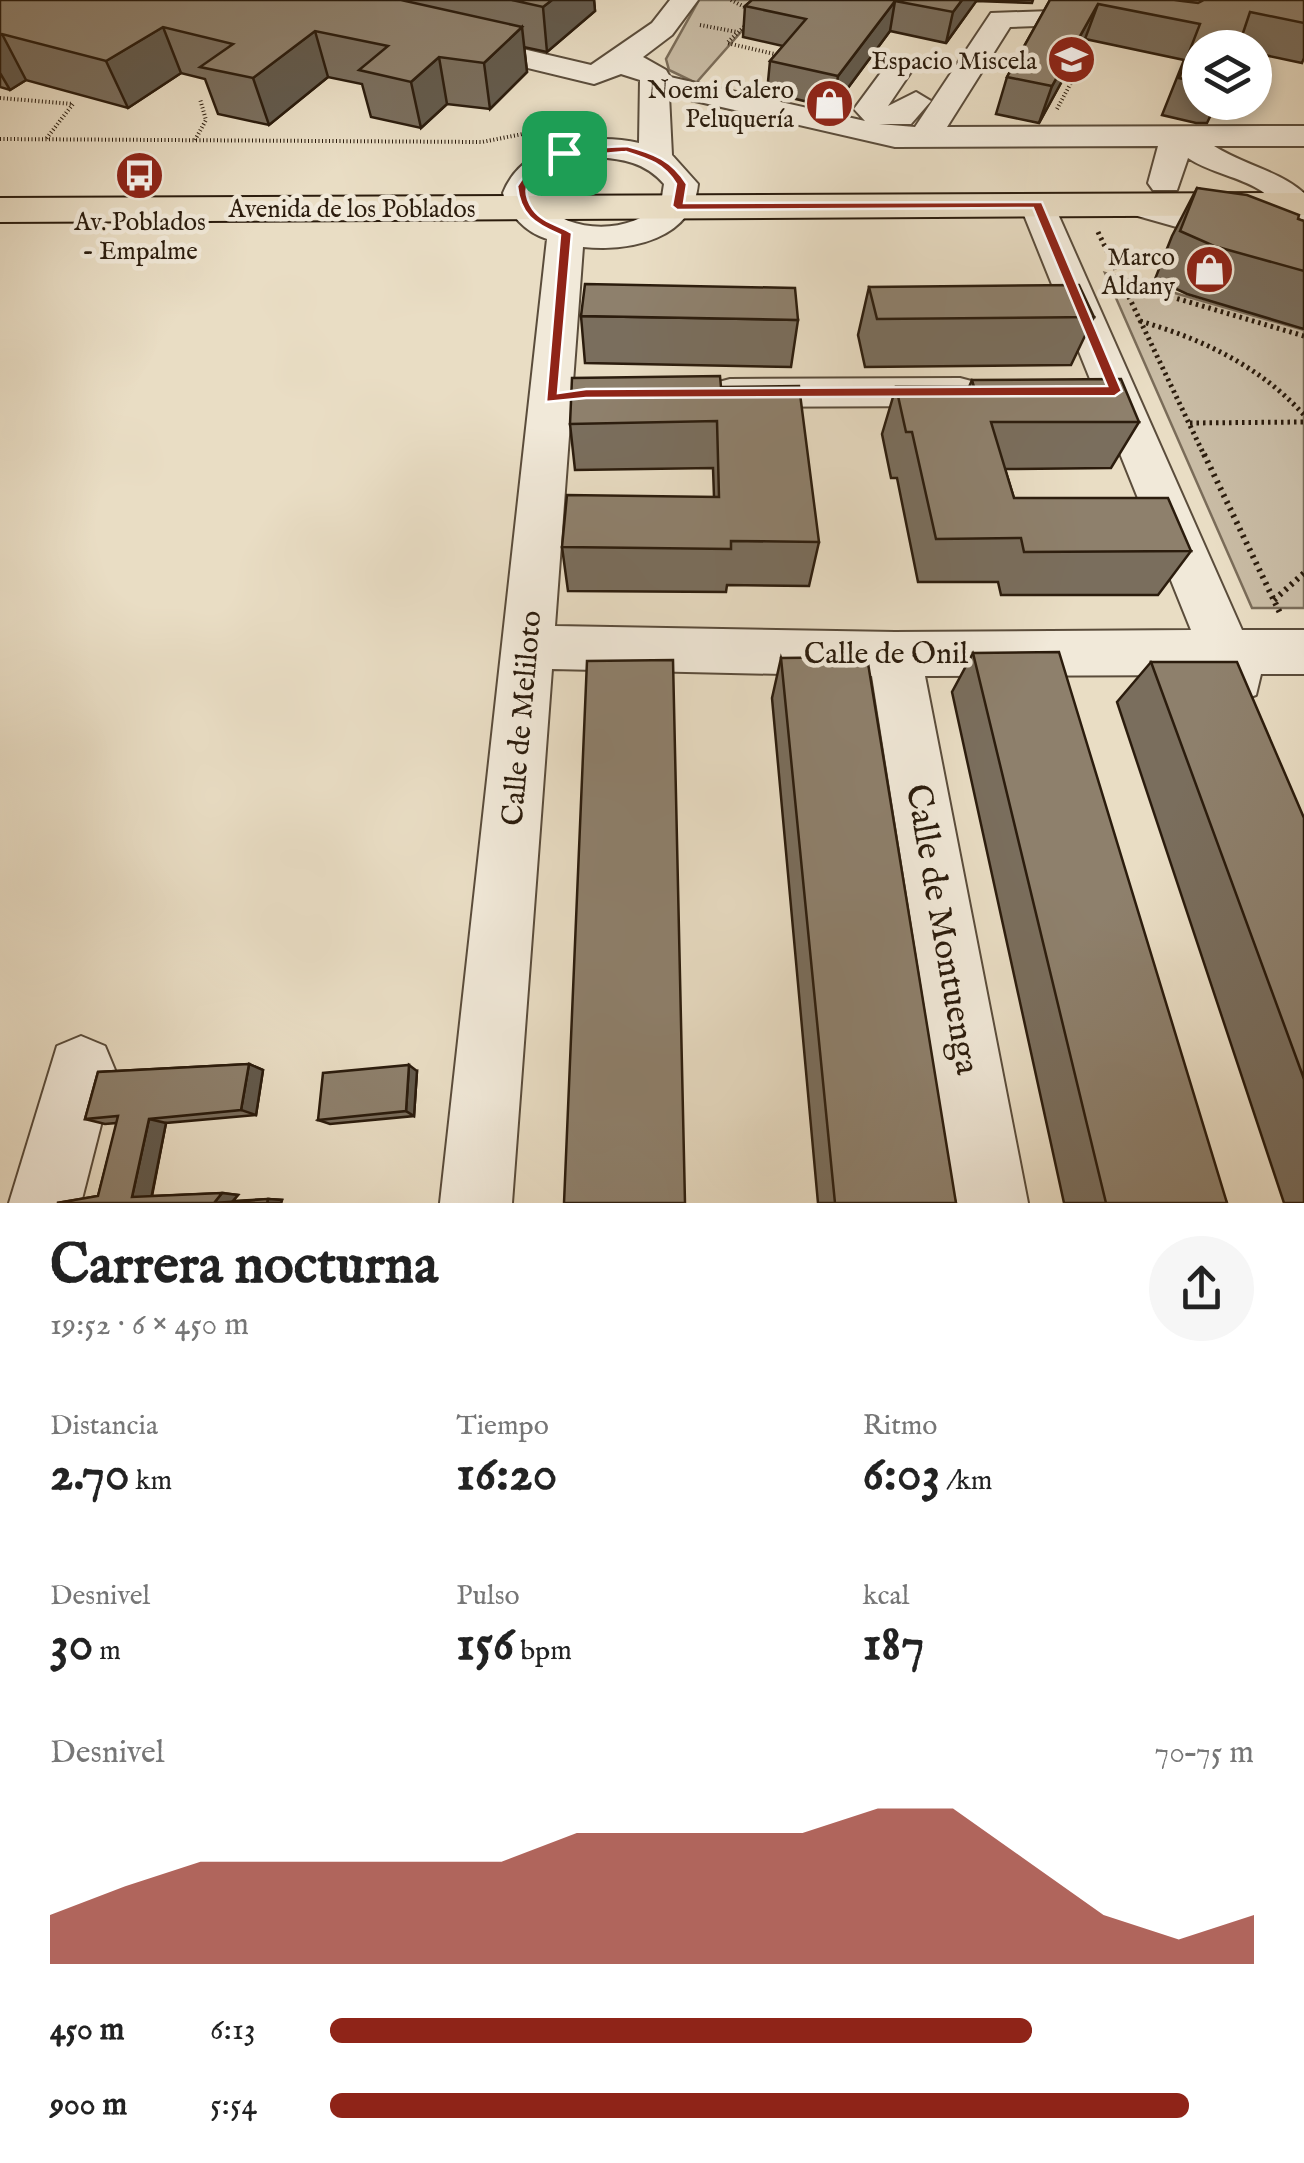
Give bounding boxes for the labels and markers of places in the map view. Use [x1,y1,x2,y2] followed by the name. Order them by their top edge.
[1046,34,1098,86] school or university icon: Espacio Miscela
[871,46,1037,78] place label: Espacio Miscela
[647,75,794,136] place label: Noemi Calero Peluquería
[803,77,855,129] shop icon: Noemi Calero Peluquería
[522,111,607,196] pin
[114,149,166,201] bus stop icon: Av. Poblados - Empalme
[73,207,206,268] place label: Av. Poblados - Empalme
[1101,242,1176,303] place label: Marco Aldany
[1184,244,1236,296] shop icon: Marco Aldany

